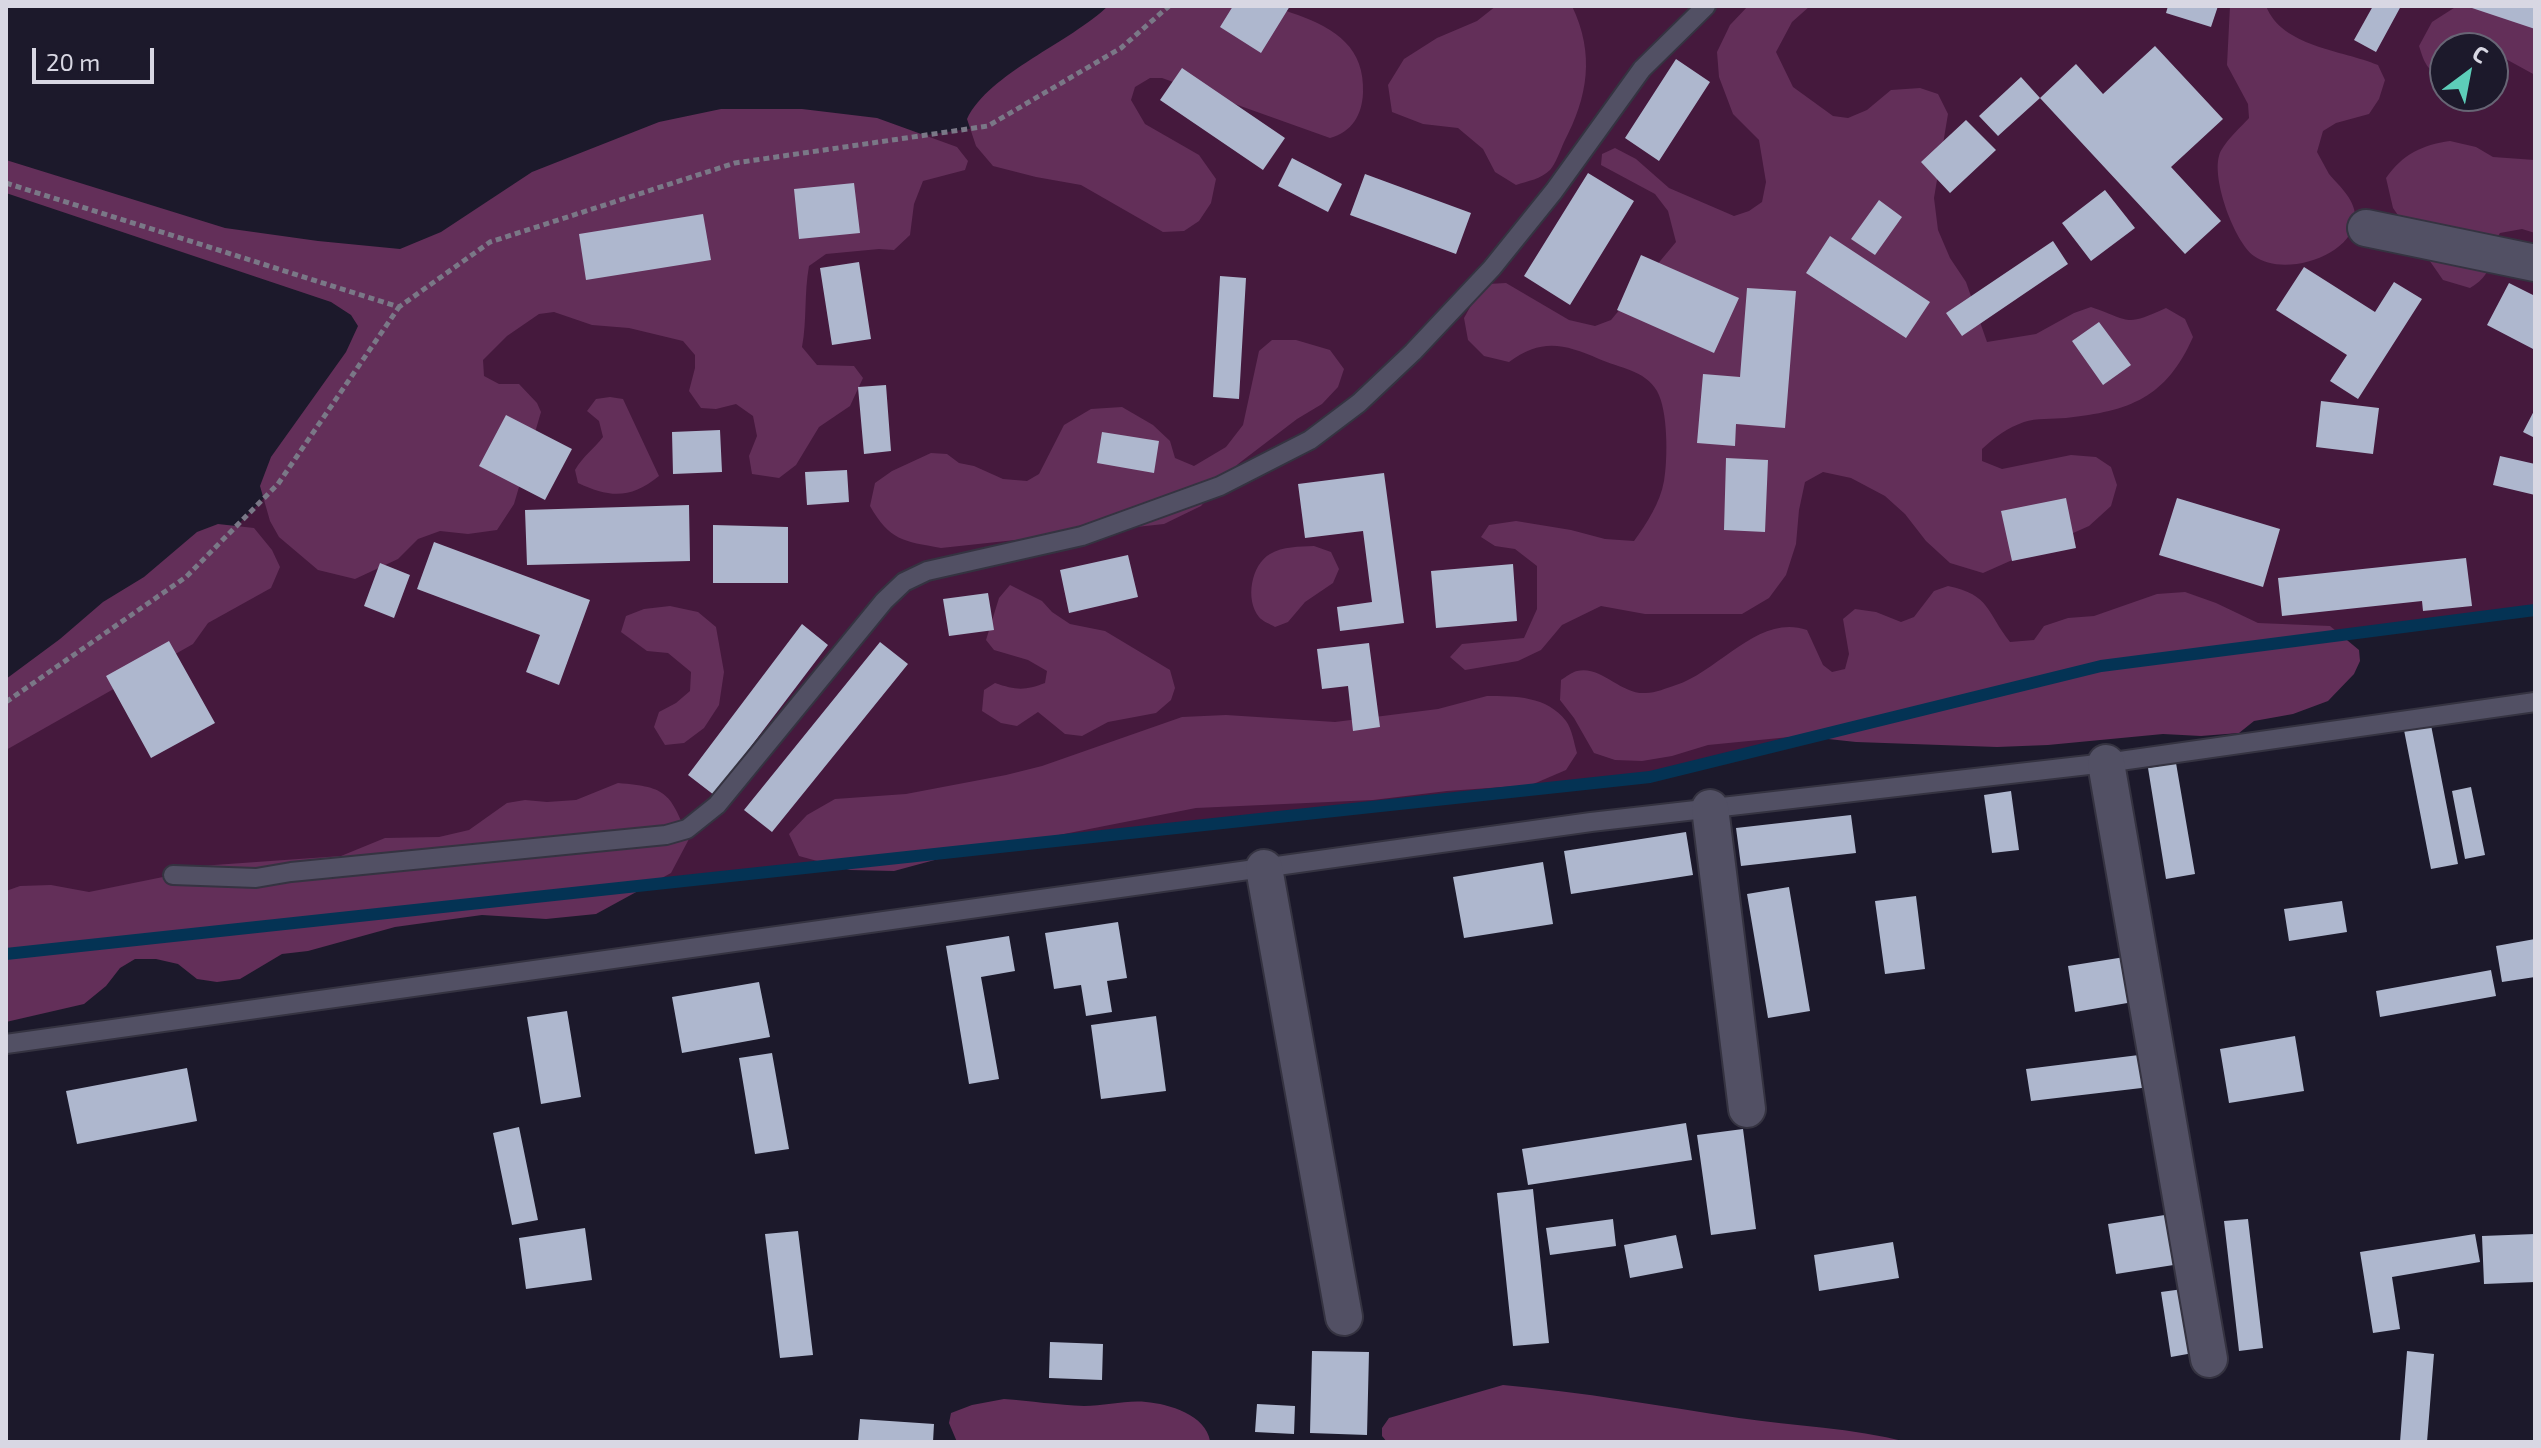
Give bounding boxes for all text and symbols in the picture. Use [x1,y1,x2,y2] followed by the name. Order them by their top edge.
[36,32,158,82] scale bar
[2429,32,2509,112] north arrow
[2468,39,2493,68] text: С
[46,47,100,76] text: 20 m

